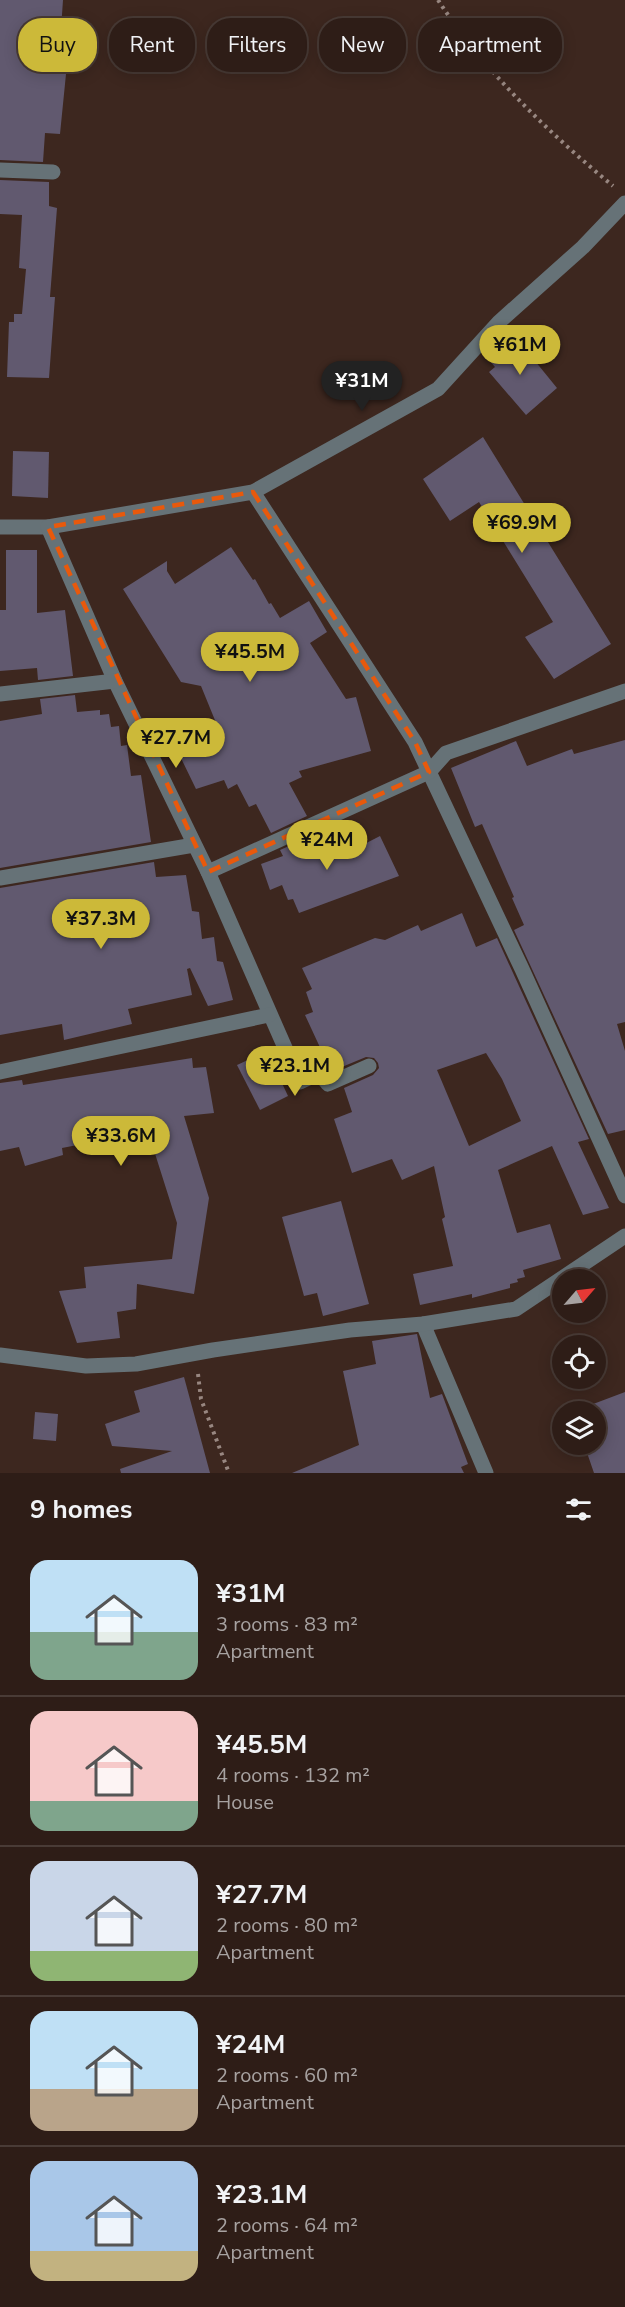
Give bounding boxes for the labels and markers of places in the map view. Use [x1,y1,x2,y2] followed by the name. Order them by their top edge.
[484,325,556,376] pin: ¥61M
[326,361,398,412] pin: ¥31M
[473,503,571,554] pin: ¥69.9M
[201,632,299,683] pin: ¥45.5M
[127,718,225,769] pin: ¥27.7M
[291,820,363,871] pin: ¥24M
[52,899,150,950] pin: ¥37.3M
[246,1046,344,1097] pin: ¥23.1M
[72,1116,170,1167] pin: ¥33.6M

